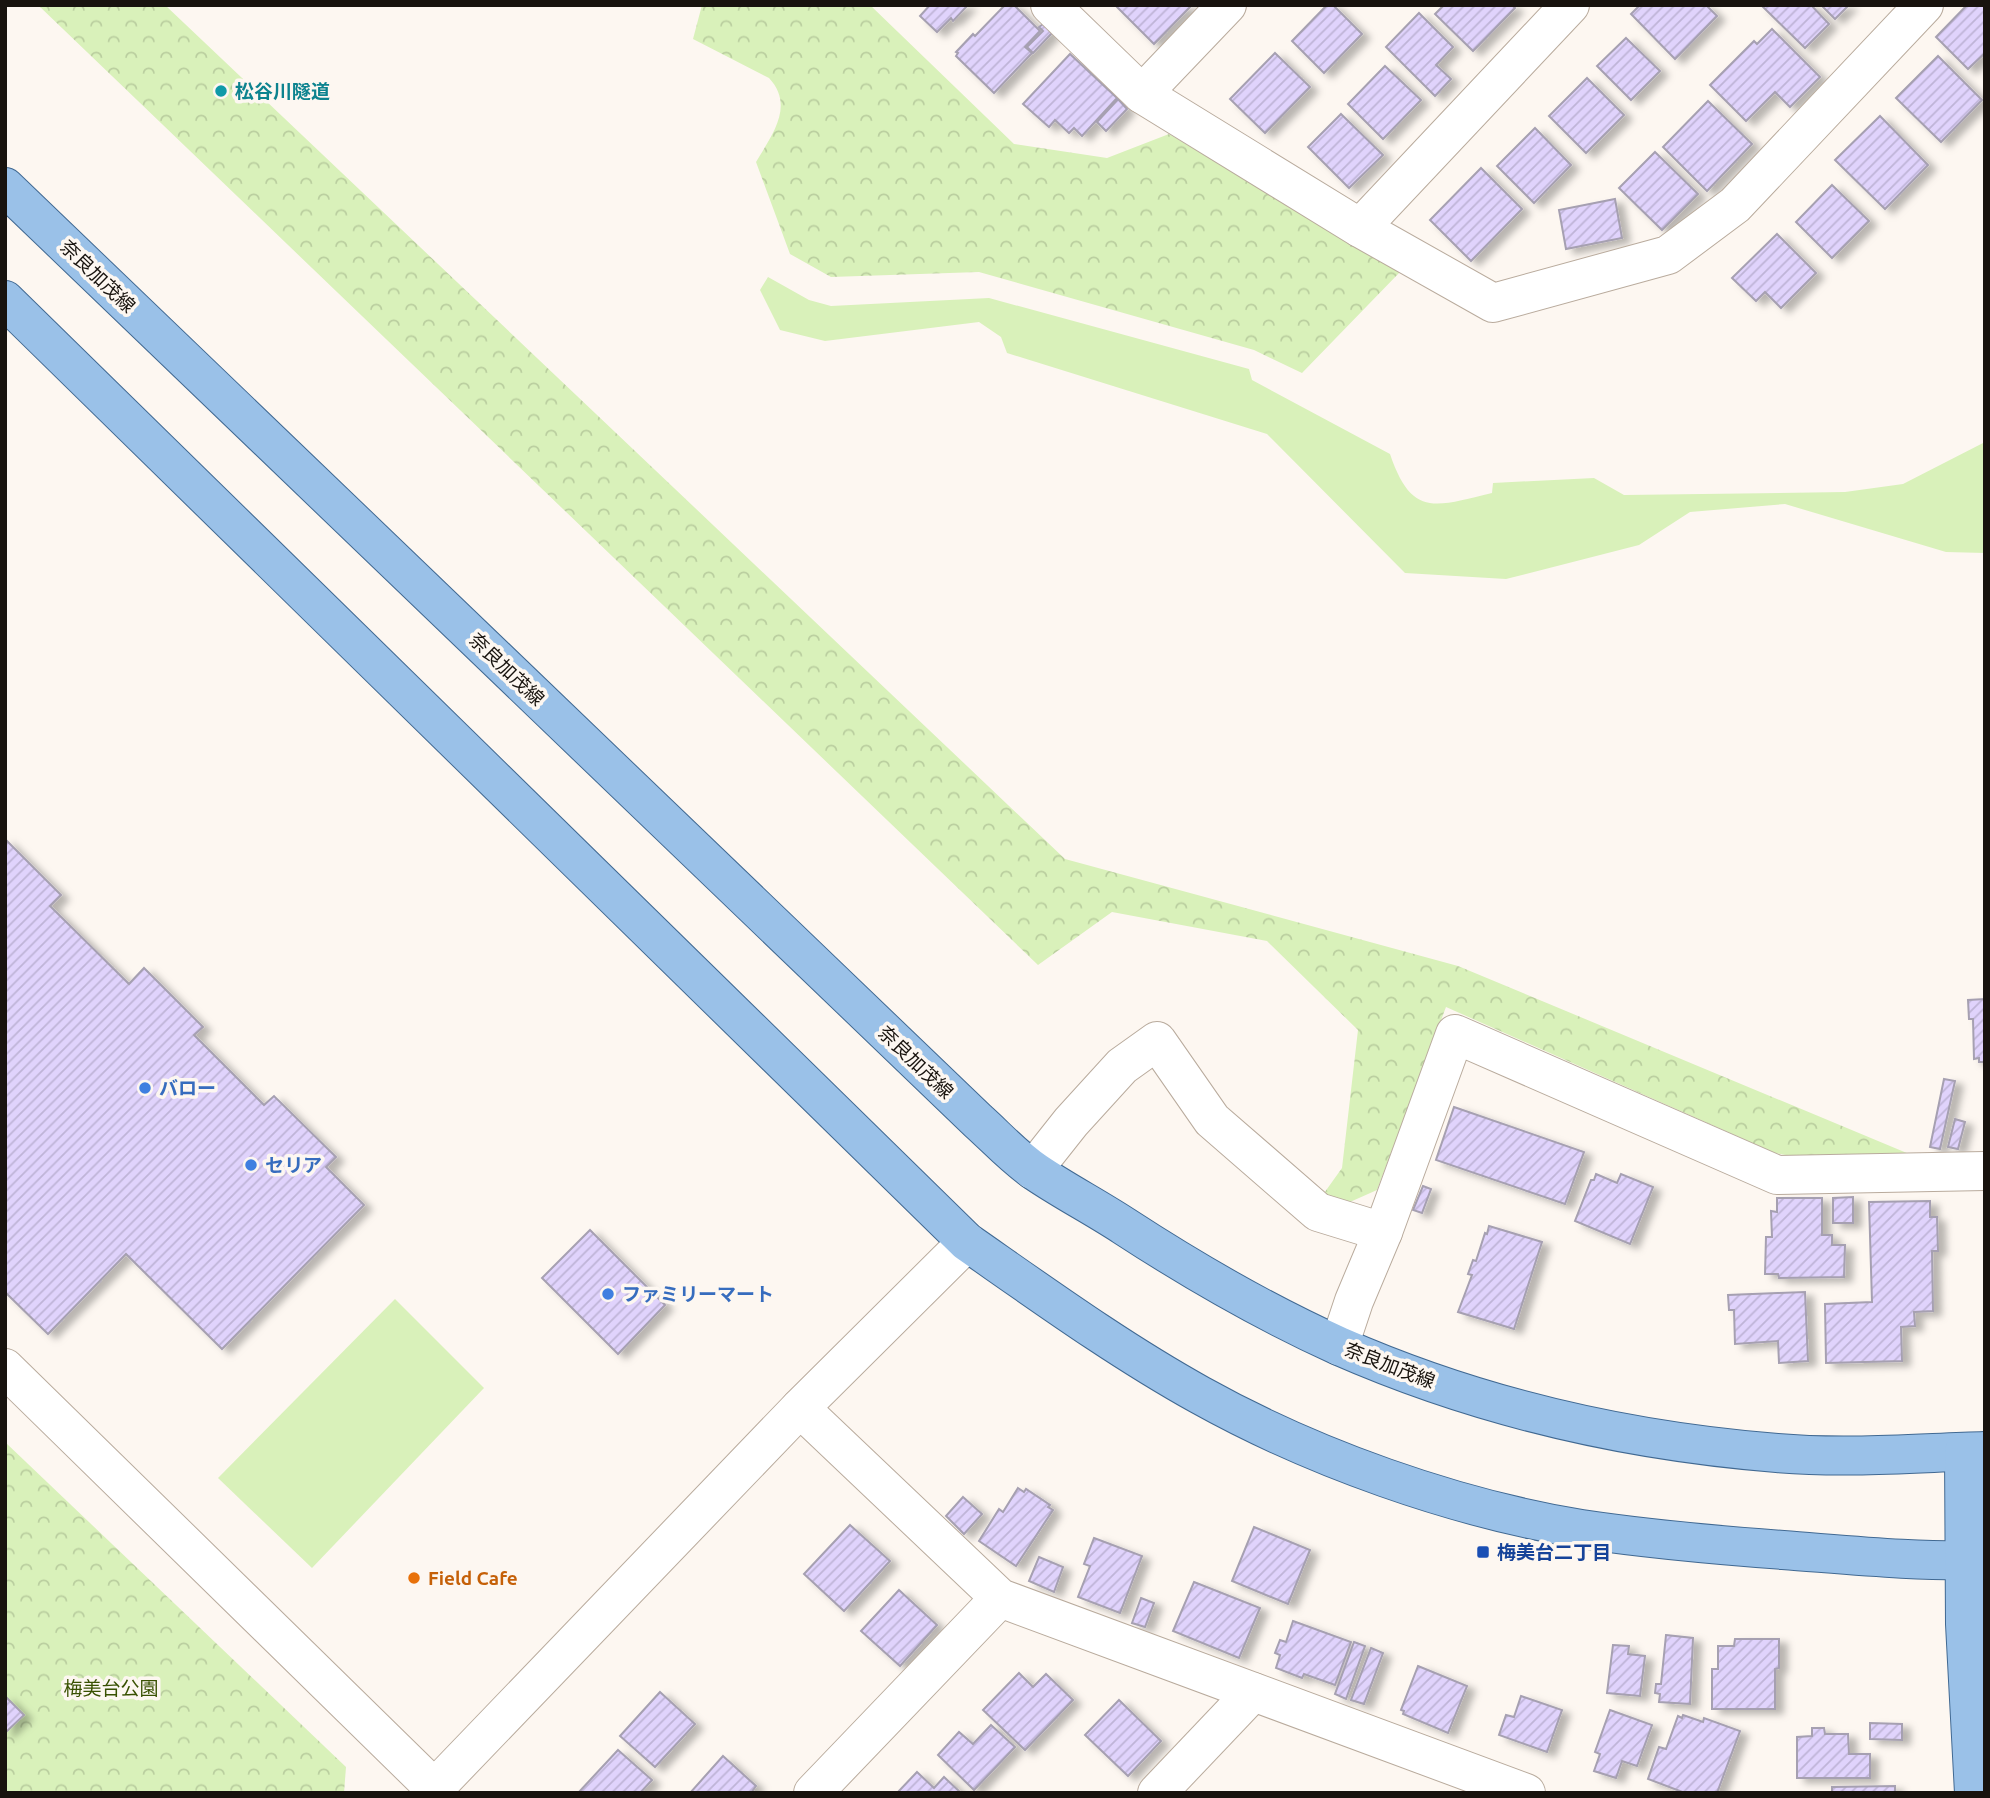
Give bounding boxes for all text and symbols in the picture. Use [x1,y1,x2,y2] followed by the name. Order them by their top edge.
[235,80,330,102] place label: 松谷川隧道
[213,83,229,99] marker: 松谷川隧道
[56,235,140,317] street label: 奈良加茂線
[465,628,549,710] street label: 奈良加茂線
[874,1021,958,1103] street label: 奈良加茂線
[159,1077,216,1099] place label: バロー
[137,1080,153,1096] marker: バロー
[265,1154,322,1176] place label: セリア
[243,1157,259,1173] marker: セリア
[622,1283,774,1305] place label: ファミリーマート
[600,1286,616,1302] marker: ファミリーマート
[1342,1338,1438,1392] street label: 奈良加茂線
[1497,1541,1611,1563] place label: 梅美台二丁目
[1475,1544,1491,1560] marker: 梅美台二丁目
[428,1567,518,1589] place label: Field Cafe
[406,1570,422,1586] marker: Field Cafe
[63,1677,159,1699] park label: 梅美台公園

